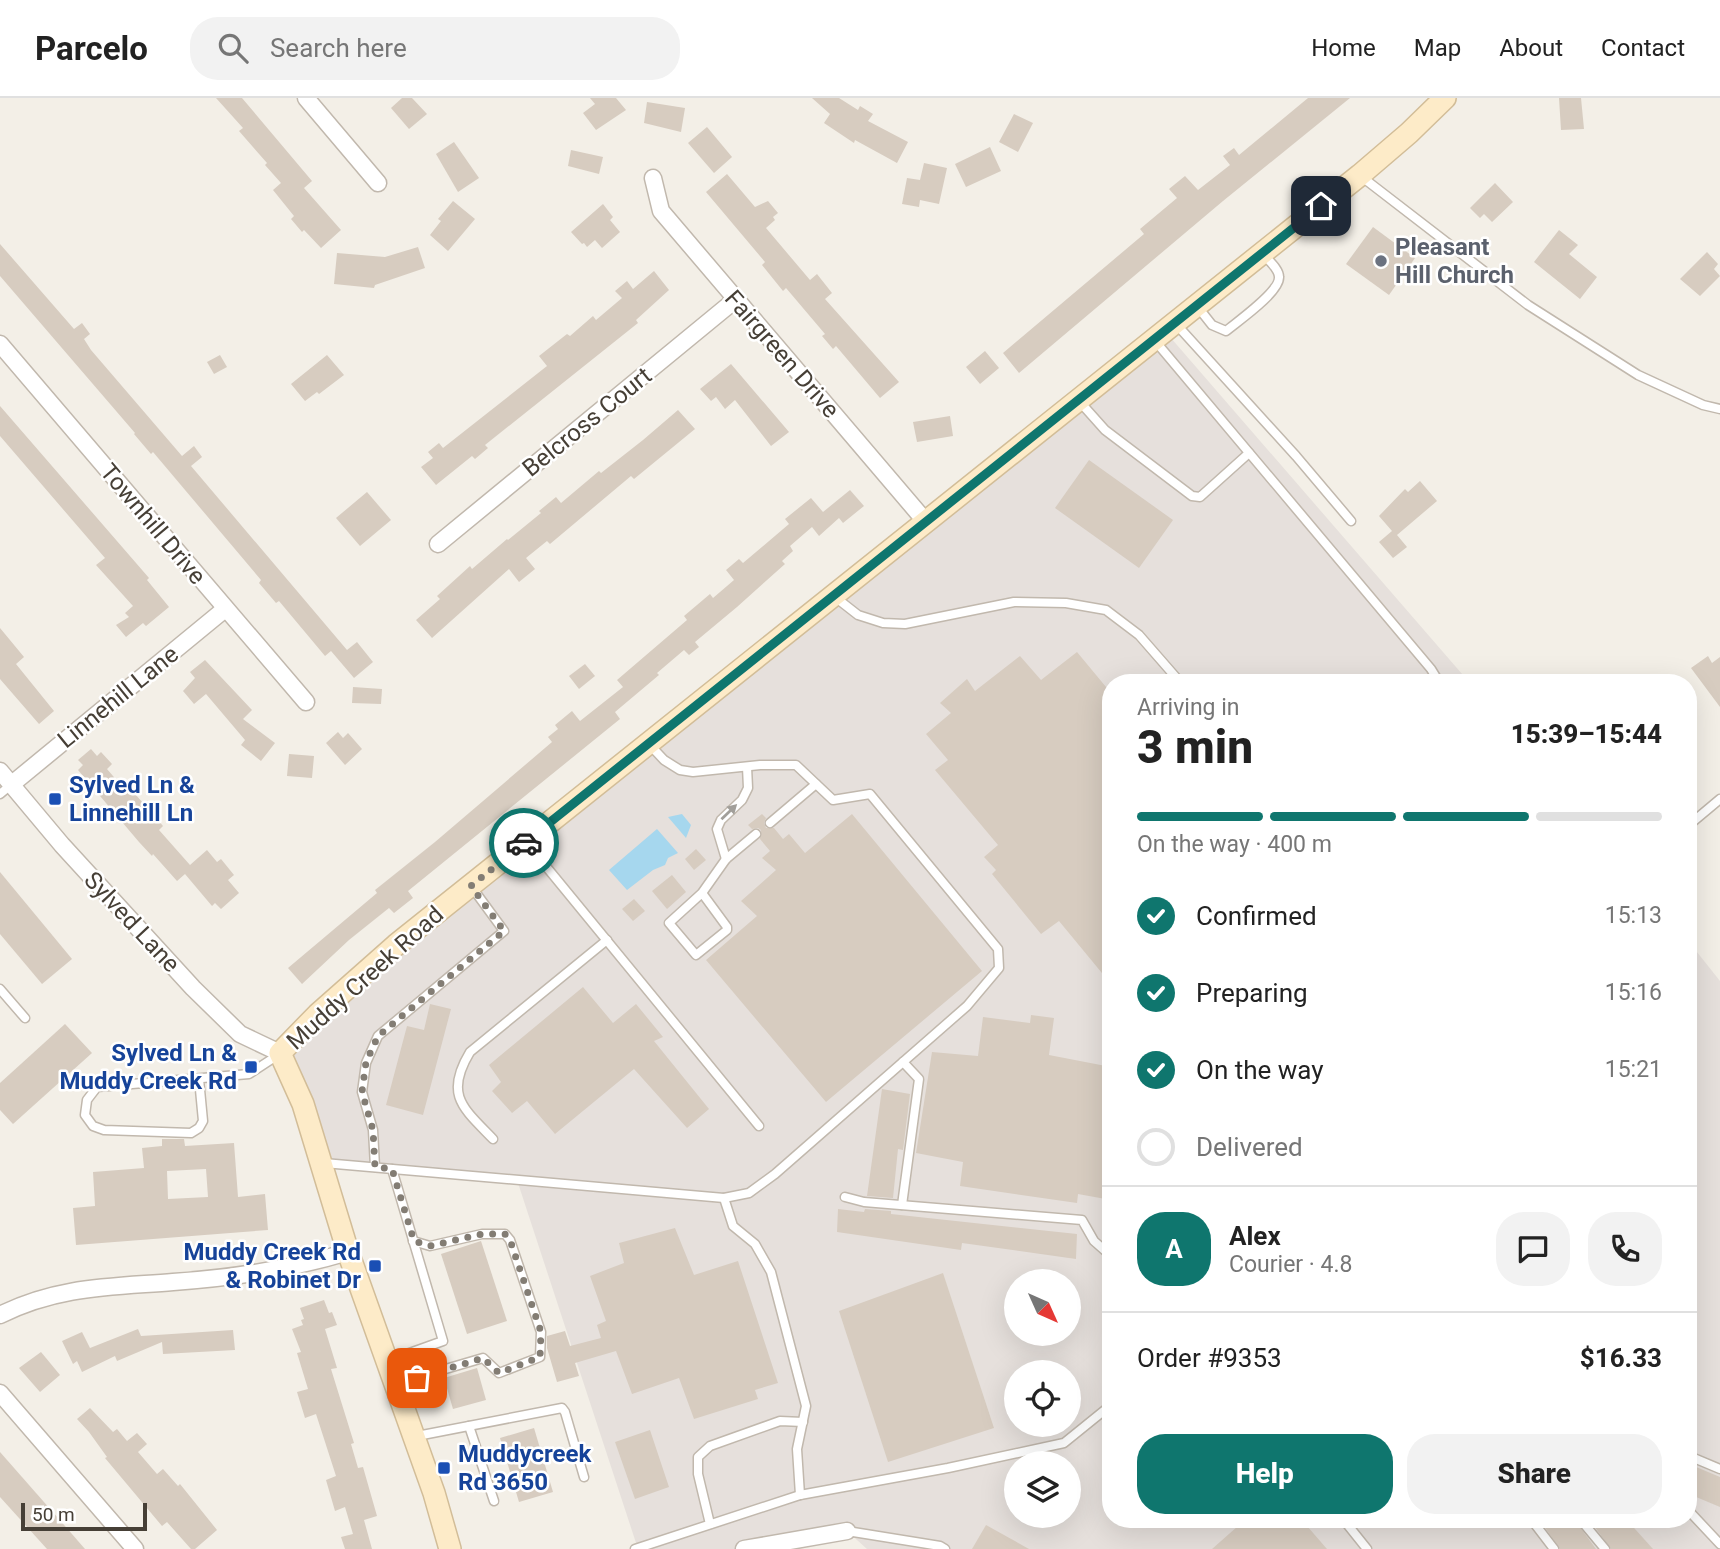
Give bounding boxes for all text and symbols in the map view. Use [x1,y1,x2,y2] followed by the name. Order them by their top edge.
[190,17,680,80] search box
[35,29,148,68] text: Parcelo
[214,29,252,67] icon: search
[270,33,407,63] text: Search here
[1311,34,1376,62] text: Home
[1414,34,1461,62] text: Map
[1499,34,1563,62] text: About
[1601,34,1685,62] text: Contact
[1291,176,1351,236] pin
[1302,187,1340,225] icon: home
[1395,233,1514,289] place label: Pleasant Hill Church
[1373,253,1389,269] marker: Pleasant Hill Church
[719,285,845,423] street label: Fairgreen Drive
[517,361,657,482] street label: Belcross Court
[94,458,212,590] street label: Townhill Drive
[52,640,184,754] street label: Linnehill Lane
[1137,694,1240,721] text: Arriving in
[1511,719,1662,749] text: 15:39–15:44
[1137,720,1253,774] text: 3 min
[69,771,195,827] place label: Sylved Ln & Linnehill Ln
[47,791,63,807] marker: Sylved Ln & Linnehill Ln
[720,805,737,821] one-way arrow
[489,808,559,878] courier
[505,824,543,862] icon: car
[1137,831,1332,858] text: On the way · 400 m
[78,866,186,978] street label: Sylved Lane
[1137,897,1175,935] icon: check
[281,900,449,1056] street label: Muddy Creek Road
[1196,901,1317,931] text: Confirmed
[1605,902,1662,929] text: 15:13
[1137,974,1175,1012] icon: check
[1196,978,1308,1008] text: Preparing
[1605,979,1662,1006] text: 15:16
[60,1039,237,1095] place label: Sylved Ln & Muddy Creek Rd
[1137,1051,1175,1089] icon: check
[1196,1055,1324,1085] text: On the way
[1605,1056,1662,1083] text: 15:21
[243,1059,259,1075] marker: Sylved Ln & Muddy Creek Rd
[1196,1132,1303,1162] text: Delivered
[1496,1212,1570,1286] button: chat
[1588,1212,1662,1286] button: phone
[1229,1221,1281,1251] text: Alex
[1165,1234,1183,1264] text: A
[184,1238,361,1294] place label: Muddy Creek Rd & Robinet Dr
[1229,1251,1352,1278] text: Courier · 4.8
[367,1258,383,1274] marker: Muddy Creek Rd & Robinet Dr
[1004,1269,1082,1346] north arrow
[1004,1269,1081,1528] map controls
[1137,1343,1282,1373] text: Order #9353
[1580,1343,1662,1373] text: $16.33
[387,1348,447,1408] pin
[398,1359,436,1397] icon: bag
[1004,1360,1081,1437] button: locate
[1137,1434,1393,1514] button: Help
[1407,1434,1662,1514] button: Share
[458,1440,592,1496] place label: Muddycreek Rd 3650
[1004,1451,1081,1528] button: layers
[436,1460,452,1476] marker: Muddycreek Rd 3650
[21,1500,147,1532] scale bar
[32,1503,75,1526] text: 50 m

